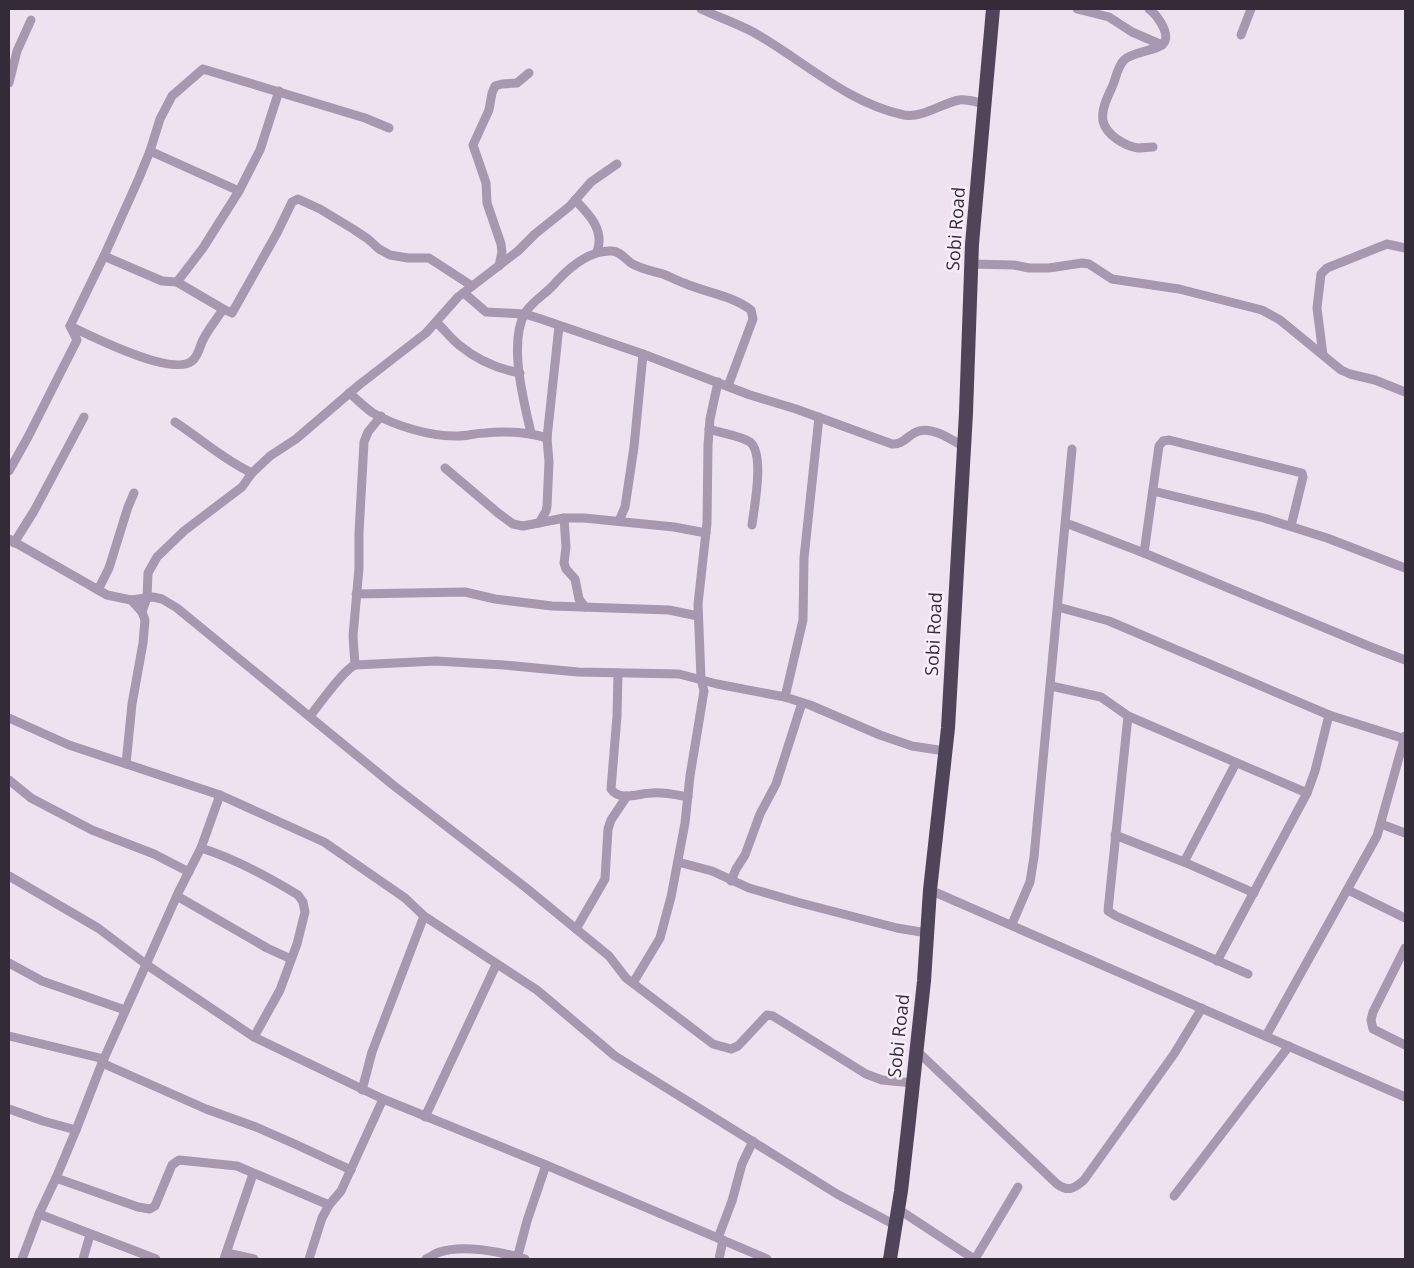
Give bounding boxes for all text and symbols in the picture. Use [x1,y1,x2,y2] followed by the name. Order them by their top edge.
[940,186,970,272] street label: Sobi Road
[919,591,947,676] street label: Sobi Road
[882,993,914,1079] street label: Sobi Road

